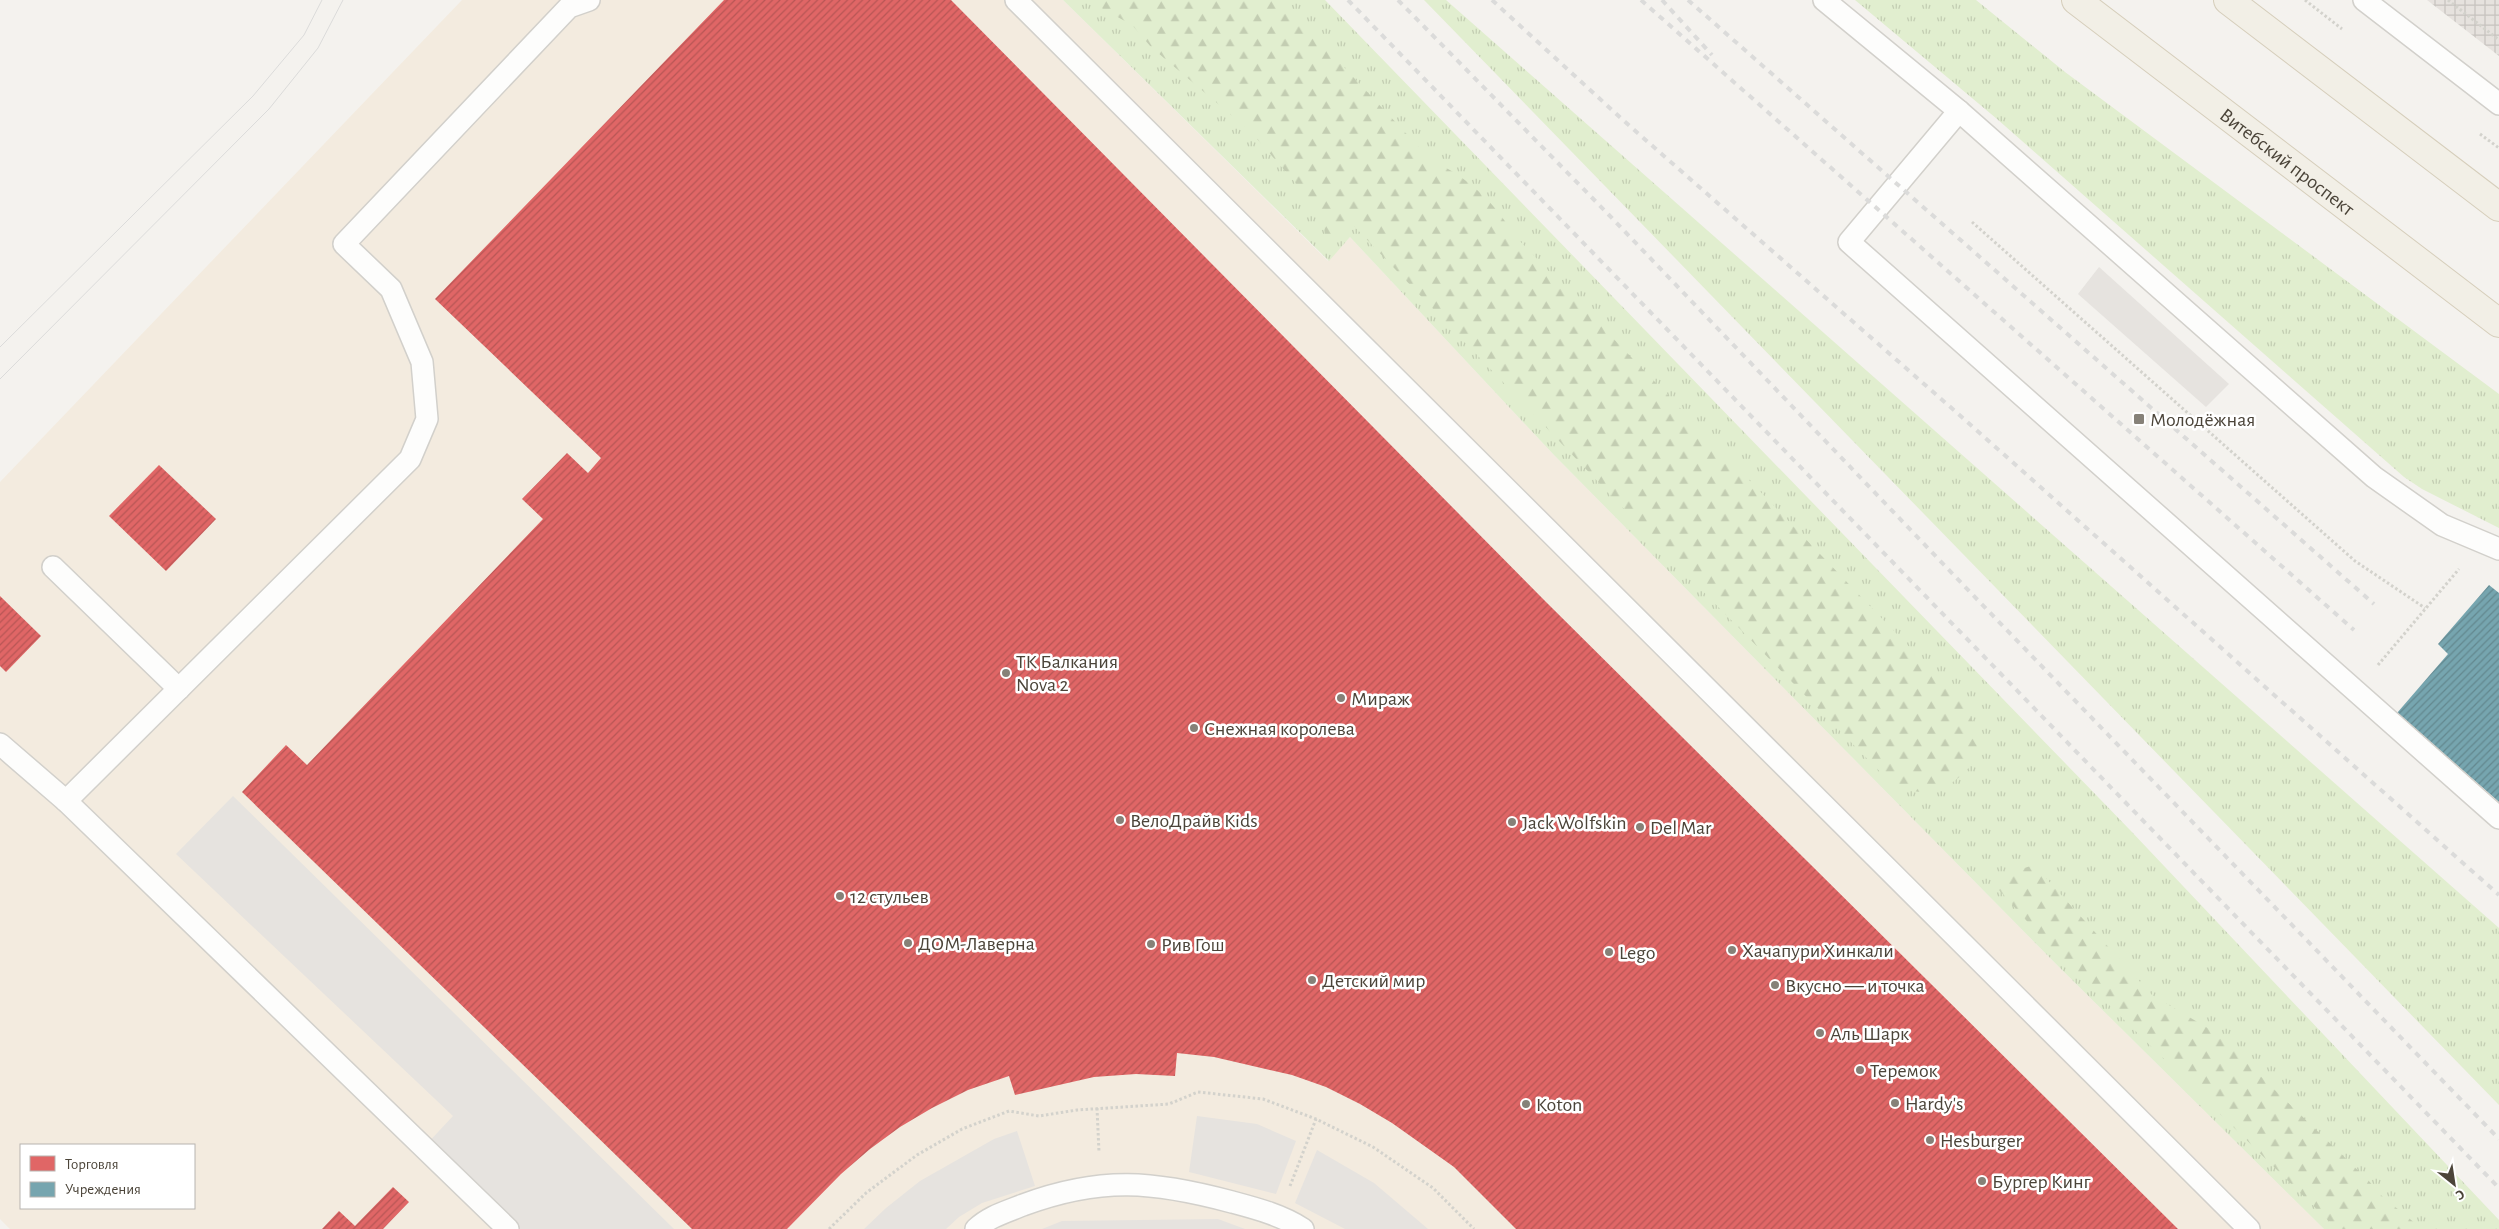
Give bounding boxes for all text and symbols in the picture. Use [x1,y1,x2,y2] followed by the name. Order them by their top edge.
[2216,105,2358,220] street label: Витебский проспект
[2150,410,2255,430] place label: Молодёжная
[2132,412,2146,426] marker: Молодёжная
[1016,652,1118,695] place label: ТК Балкания Nova 2
[1000,667,1012,679] marker: ТК Балкания Nova 2
[1351,689,1410,709] place label: Мираж
[1335,692,1347,704] marker: Мираж
[1204,719,1355,739] place label: Снежная королева
[1188,722,1200,734] marker: Снежная королева
[1130,811,1258,831] place label: ВелоДрайв Kids
[1522,813,1627,833] place label: Jack Wolfskin
[1114,814,1126,826] marker: ВелоДрайв Kids
[1506,816,1518,828] marker: Jack Wolfskin
[1650,818,1712,838] place label: Del Mar
[1634,821,1646,833] marker: Del Mar
[850,887,929,907] place label: 12 стульев
[834,890,846,902] marker: 12 стульев
[918,934,1035,954] place label: ДОМ-Лаверна
[1161,935,1225,955] place label: Рив Гош
[902,937,914,949] marker: ДОМ-Лаверна
[1145,938,1157,950] marker: Рив Гош
[1742,941,1894,961] place label: Хачапури Хинкали
[1619,943,1656,963] place label: Lego
[1726,944,1738,956] marker: Хачапури Хинкали
[1603,946,1615,958] marker: Lego
[1322,971,1425,991] place label: Детский мир
[1306,974,1318,986] marker: Детский мир
[1785,976,1925,996] place label: Вкусно — и точка
[1769,979,1781,991] marker: Вкусно — и точка
[1830,1024,1909,1044] place label: Аль Шарк
[1814,1027,1826,1039] marker: Аль Шарк
[1870,1061,1938,1081] place label: Теремок
[1854,1064,1866,1076] marker: Теремок
[1905,1094,1963,1114] place label: Hardy's
[1536,1095,1582,1115] place label: Koton
[1889,1097,1901,1109] marker: Hardy's
[1520,1098,1532,1110] marker: Koton
[1940,1131,2023,1151] place label: Hesburger
[1924,1134,1936,1146] marker: Hesburger
[20,1144,195,1209] legend
[65,1157,119,1172] text: Торговля
[2429,1159,2479,1209] north arrow
[1992,1172,2090,1192] place label: Бургер Кинг
[1976,1175,1988,1187] marker: Бургер Кинг
[65,1182,141,1197] text: Учреждения
[2453,1186,2467,1203] text: С

